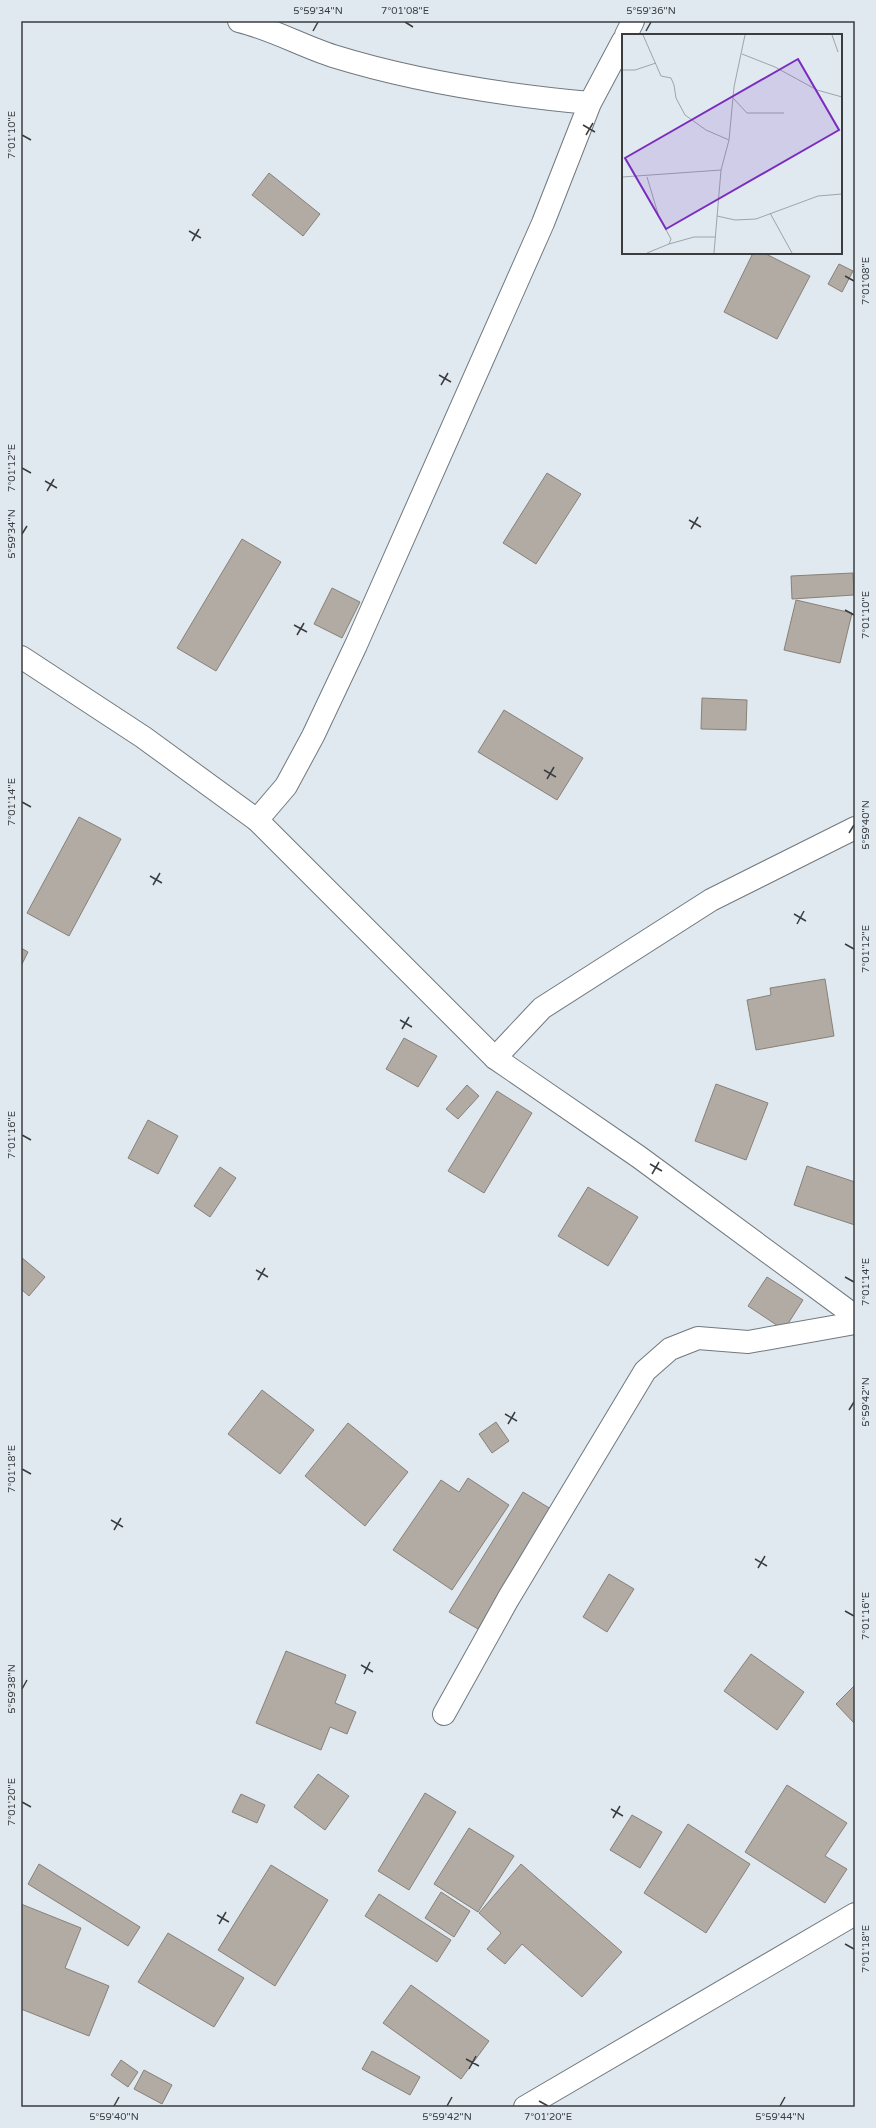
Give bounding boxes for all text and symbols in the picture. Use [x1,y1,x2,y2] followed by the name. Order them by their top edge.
[293,5,343,17] text: 5°59'34"N
[381,5,429,17] text: 7°01'08"E
[626,5,676,17] text: 5°59'36"N
[622,34,842,254] inset map
[6,111,18,159] text: 7°01'10"E
[860,257,872,305] text: 7°01'08"E
[6,444,18,492] text: 7°01'12"E
[6,509,18,559] text: 5°59'34"N
[860,591,872,639] text: 7°01'10"E
[6,778,18,826] text: 7°01'14"E
[860,800,872,850] text: 5°59'40"N
[860,925,872,973] text: 7°01'12"E
[6,1111,18,1159] text: 7°01'16"E
[860,1258,872,1306] text: 7°01'14"E
[860,1377,872,1427] text: 5°59'42"N
[6,1445,18,1493] text: 7°01'18"E
[860,1592,872,1640] text: 7°01'16"E
[6,1664,18,1714] text: 5°59'38"N
[6,1778,18,1826] text: 7°01'20"E
[860,1925,872,1973] text: 7°01'18"E
[89,2111,139,2123] text: 5°59'40"N
[422,2111,472,2123] text: 5°59'42"N
[524,2111,572,2123] text: 7°01'20"E
[755,2111,805,2123] text: 5°59'44"N

